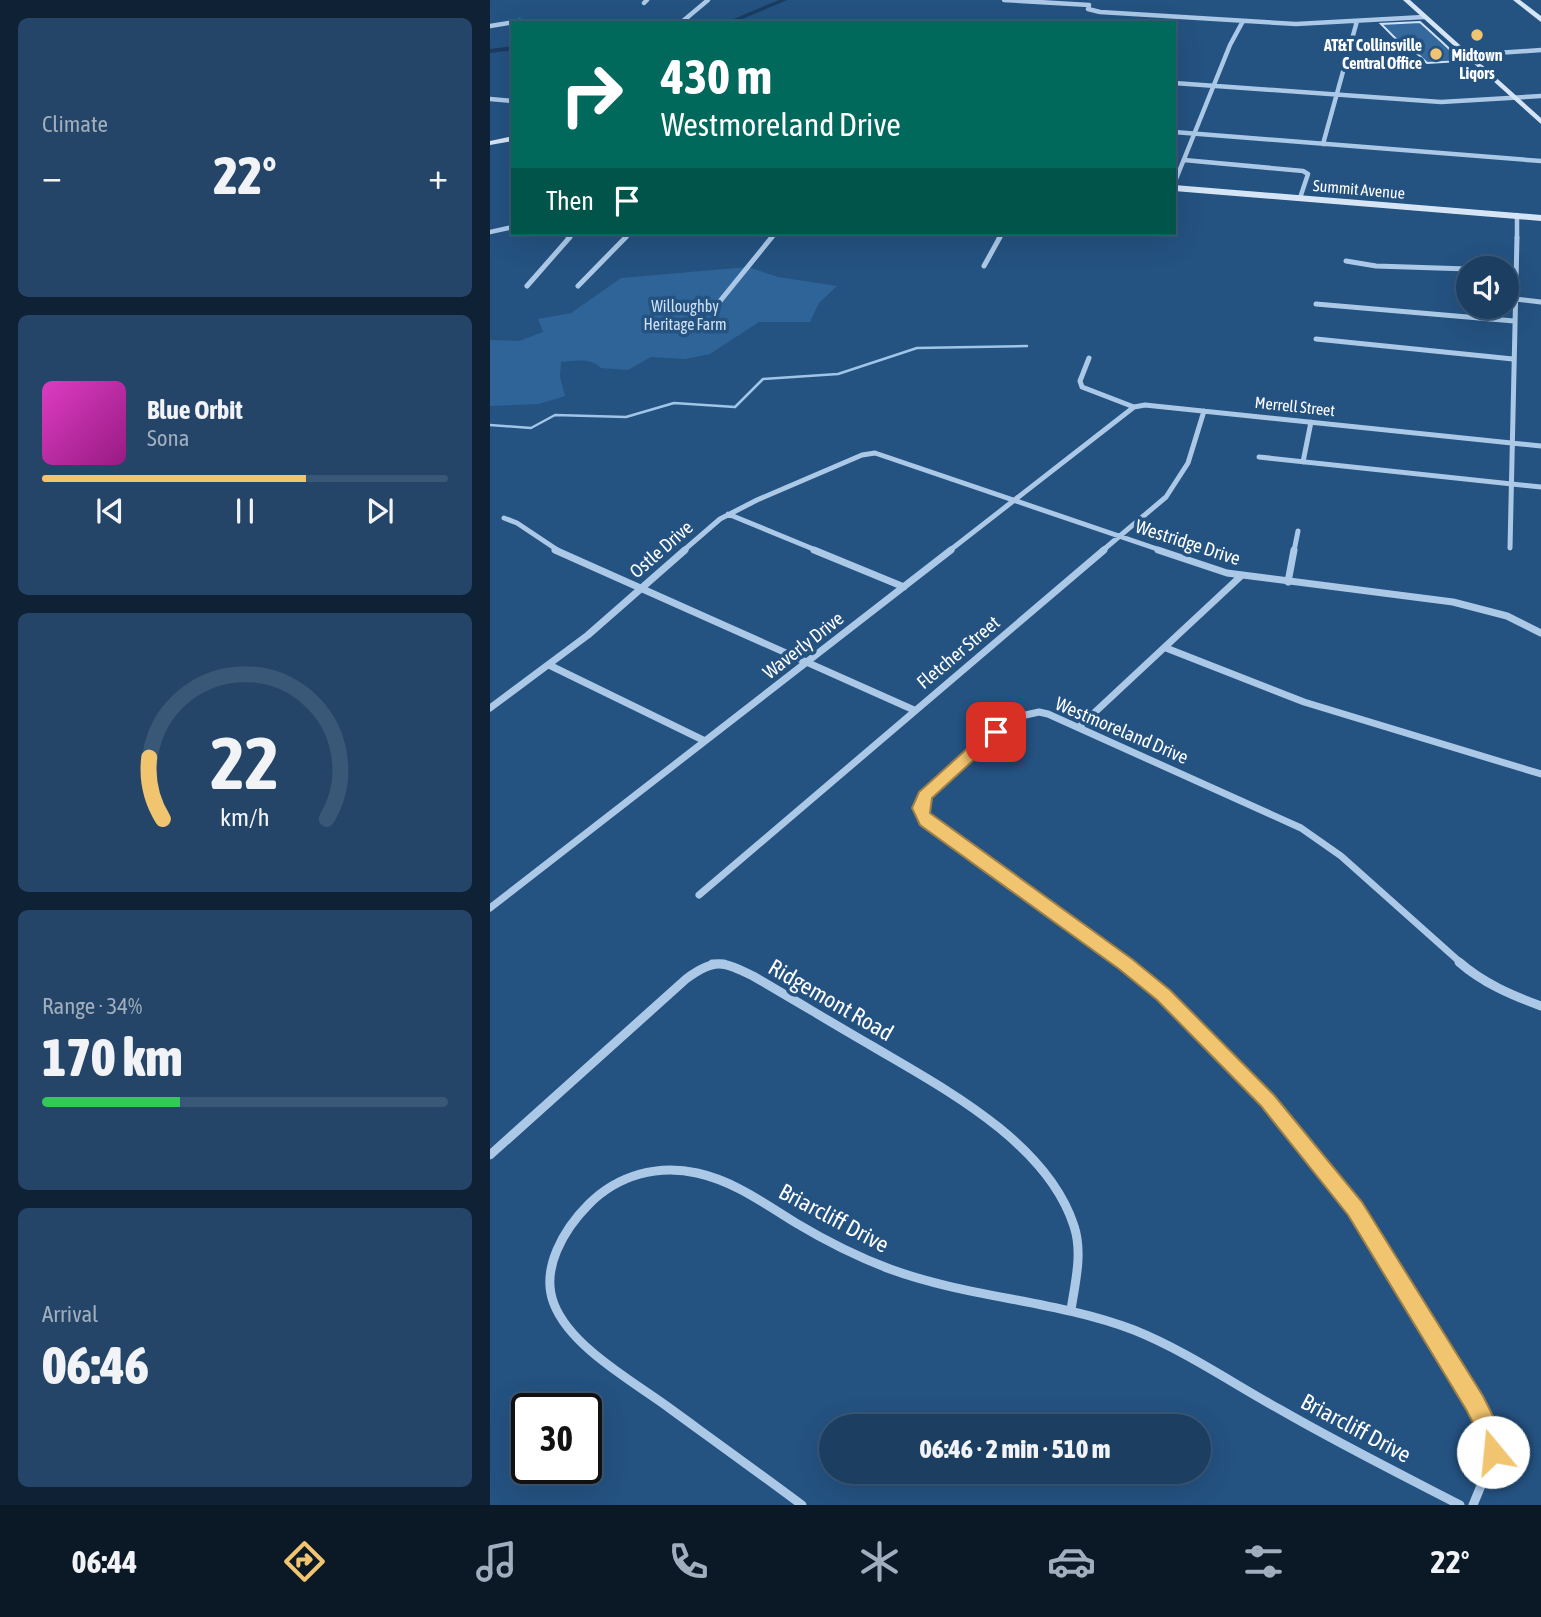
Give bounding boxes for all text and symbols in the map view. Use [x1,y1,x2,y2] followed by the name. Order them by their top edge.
[1469,27,1485,43] marker: Midtown Liqors
[1323,36,1422,72] place label: AT&T Collinsville Central Office
[1428,46,1444,62] marker: AT&T Collinsville Central Office
[1451,46,1503,82] place label: Midtown Liqors
[661,48,772,104] text: 430 m
[546,49,637,140] icon: right
[661,106,901,143] text: Westmoreland Drive
[42,111,108,137] text: Climate
[213,145,277,205] text: 22°
[42,154,62,197] text: −
[428,154,448,197] text: +
[1312,176,1406,202] street label: Summit Avenue
[608,182,646,220] icon: arrive
[546,186,594,216] text: Then
[1456,256,1519,319] map controls
[1456,256,1519,319] button: sound
[644,297,726,334] park label: Willoughby Heritage Farm
[1254,393,1336,419] street label: Merrell Street
[147,395,243,425] text: Blue Orbit
[147,425,189,451] text: Sona
[91,492,129,530] icon: previous
[226,492,264,530] icon: pause
[361,492,399,530] icon: next
[1133,515,1243,569] street label: Westridge Drive
[625,516,697,582] street label: Ostle Drive
[758,607,848,683] street label: Waverly Drive
[912,611,1004,693] street label: Fletcher Street
[1052,692,1192,768] street label: Westmoreland Drive
[966,702,1026,762] pin
[977,713,1015,751] icon: arrive
[211,721,279,804] text: 22
[220,802,270,830] text: km/h
[764,954,898,1046] street label: Ridgemont Road
[42,993,142,1019] text: Range · 34%
[42,1027,183,1087] text: 170 km
[775,1178,893,1258] street label: Briarcliff Drive
[42,1301,98,1327] text: Arrival
[42,1335,149,1395] text: 06:46
[1297,1388,1415,1468] street label: Briarcliff Drive
[511,1393,602,1484] speed limit sign: 30
[1456,1415,1530,1489] position arrow
[920,1434,1110,1464] text: 06:46 · 2 min · 510 m
[280,1537,329,1586] icon: directions
[472,1537,521,1586] icon: music
[664,1537,713,1586] icon: phone
[855,1537,904,1586] icon: climate
[1047,1537,1096,1586] icon: car
[1239,1537,1288,1586] icon: filters
[71,1543,137,1580] text: 06:44
[1431,1543,1470,1580] text: 22°

